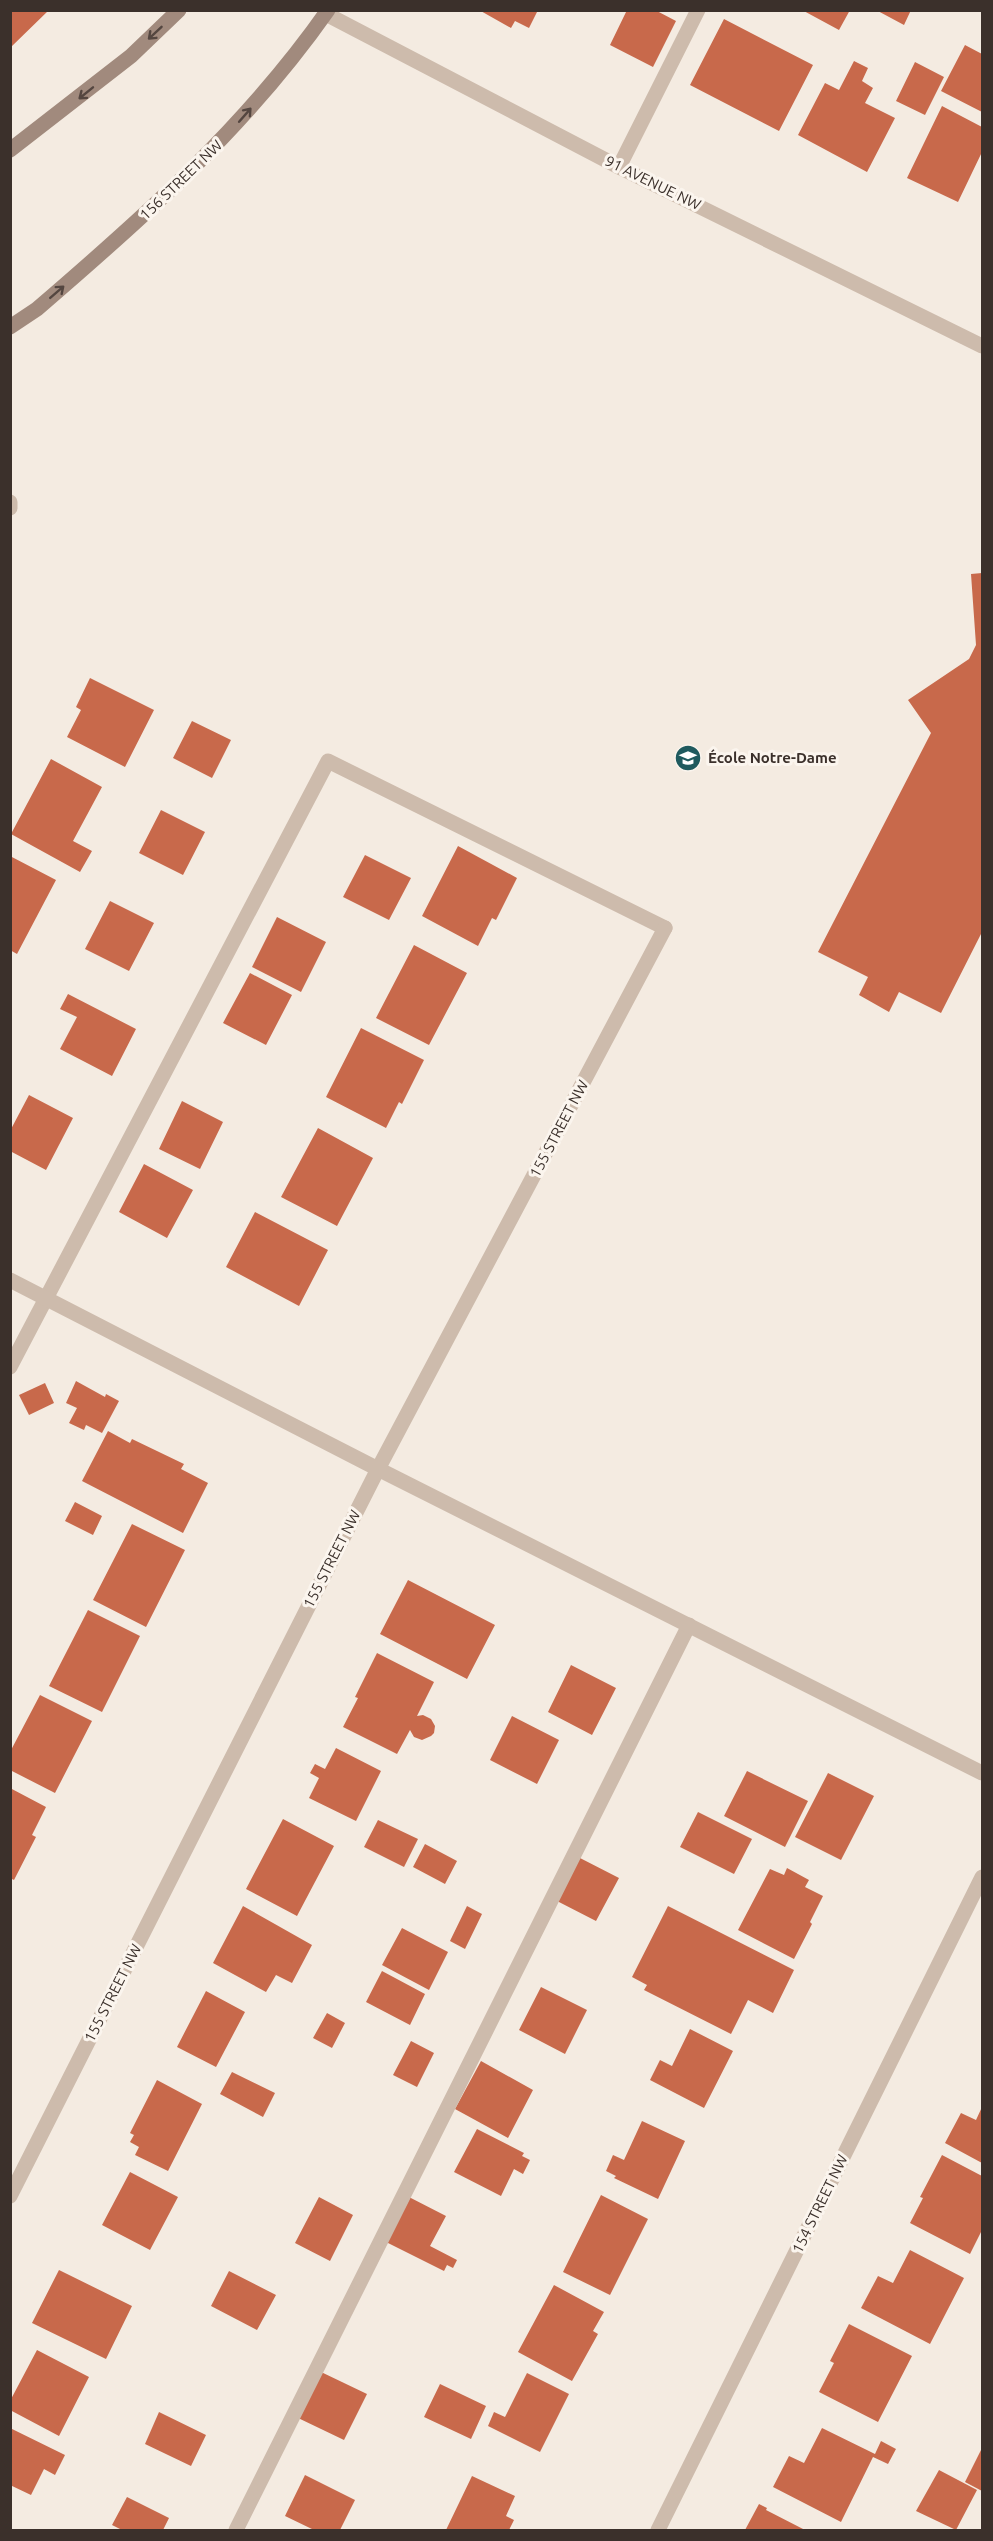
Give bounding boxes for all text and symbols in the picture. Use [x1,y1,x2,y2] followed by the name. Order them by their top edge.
[148,26,163,41] one-way arrow
[78,86,94,99] one-way arrow
[238,108,252,123] one-way arrow
[136,136,225,223] street label: 156 STREET NW
[602,152,704,213] street label: 91 AVENUE NW
[49,285,64,299] one-way arrow
[673,743,703,773] school or university icon: École Notre-Dame
[708,749,837,766] place label: École Notre-Dame
[526,1077,591,1180] street label: 155 STREET NW
[300,1507,364,1611] street label: 155 STREET NW
[81,1941,145,2045] street label: 155 STREET NW
[788,2152,851,2256] street label: 154 STREET NW

